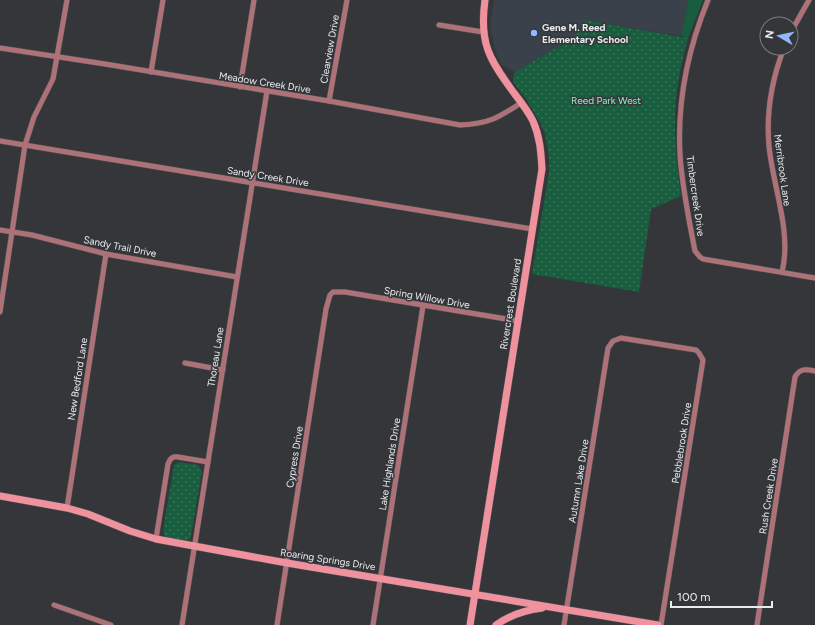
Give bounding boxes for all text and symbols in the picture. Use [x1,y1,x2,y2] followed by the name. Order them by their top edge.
[317,13,342,85] street label: Clearview Drive
[759,16,799,56] north arrow
[542,21,628,46] place label: Gene M. Reed Elementary School
[529,28,539,38] marker: Gene M. Reed Elementary School
[763,29,777,40] text: N
[218,69,312,96] street label: Meadow Creek Drive
[571,94,641,107] park label: Reed Park West
[771,133,794,207] street label: Merribrook Lane
[683,155,708,238] street label: Timbercreek Drive
[226,164,310,189] street label: Sandy Creek Drive
[82,233,158,260] street label: Sandy Trail Drive
[497,257,524,351] street label: Rivercrest Boulevard
[383,284,471,312] street label: Spring Willow Drive
[204,326,227,388] street label: Thoreau Lane
[65,336,91,421] street label: New Bedford Lane
[669,401,694,485] street label: Pebblebrook Drive
[376,416,403,511] street label: Lake Highlands Drive
[283,425,306,489] street label: Cypress Drive
[565,438,592,524] street label: Autumn Lake Drive
[756,457,781,535] street label: Rush Creek Drive
[279,546,377,574] street label: Roaring Springs Drive
[671,583,772,609] scale bar
[677,590,711,604] text: 100 m

